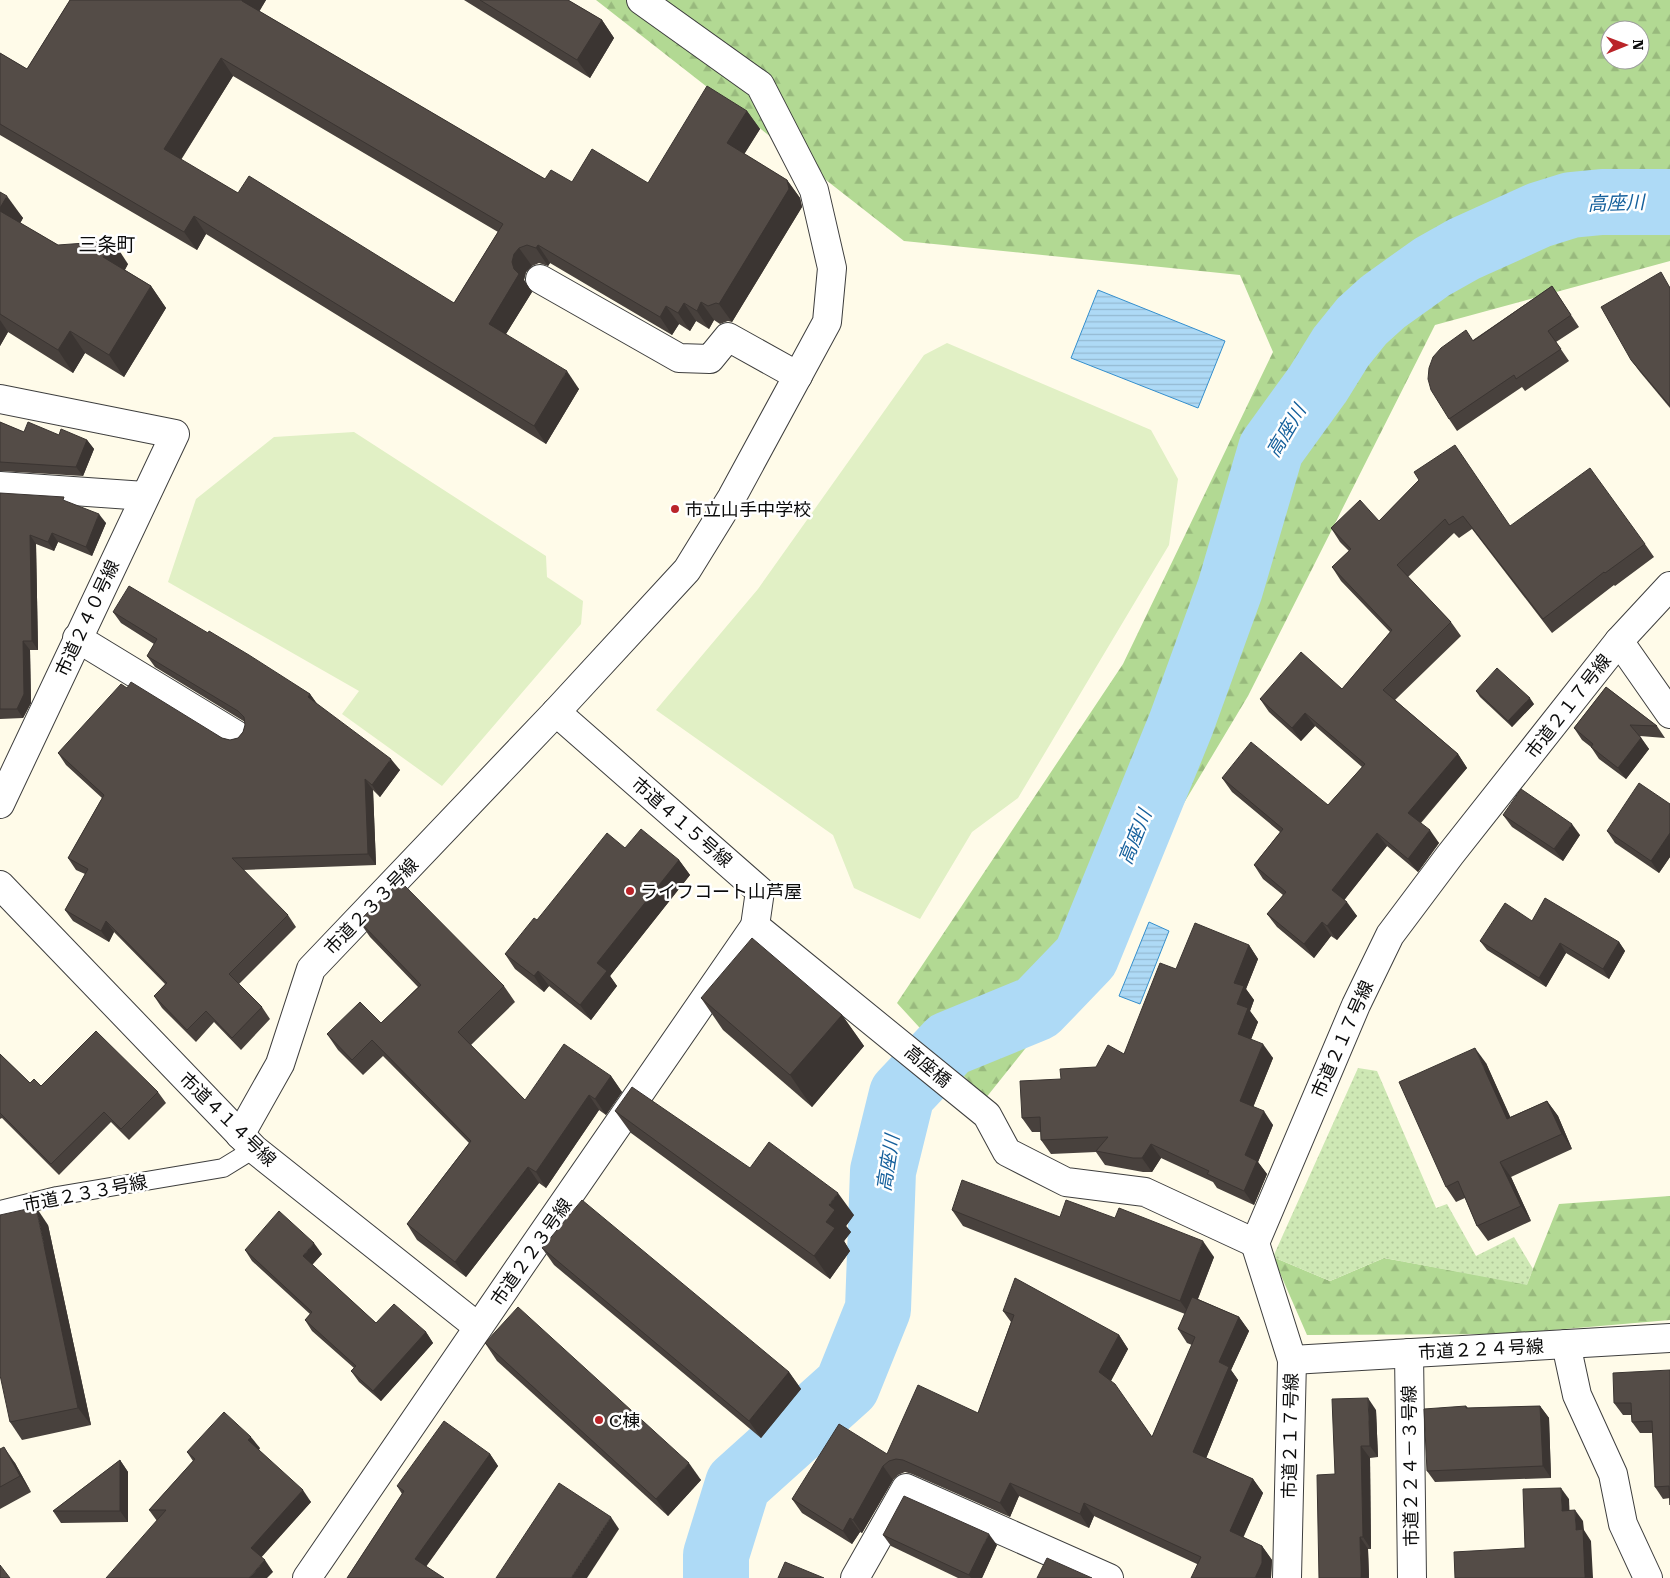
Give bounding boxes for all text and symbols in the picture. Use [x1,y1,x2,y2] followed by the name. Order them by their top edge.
[1600,20,1650,70] north arrow
[1630,39,1646,51] text: N
[1587,190,1647,215] water label: 高座川
[78,233,136,256] district label: 三条町
[1261,399,1312,461] water label: 高座川
[685,499,811,520] place label: 市立山手中学校
[669,503,681,515] marker: 市立山手中学校
[51,556,123,680] street label: 市道２４０号線
[1521,650,1615,762] street label: 市道２１７号線
[628,773,736,871] street label: 市道４１５号線
[1114,804,1157,868] water label: 高座川
[320,853,422,959] street label: 市道２３３号線
[640,881,802,902] place label: ライフコート山芦屋
[624,885,636,897] marker: ライフコート山芦屋
[1307,977,1377,1101] street label: 市道２１７号線
[901,1041,955,1091] street label: 高座橋
[175,1068,281,1170] street label: 市道４１４号線
[872,1131,904,1193] water label: 高座川
[21,1171,149,1215] street label: 市道２３３号線
[486,1194,576,1310] street label: 市道２２３号線
[1418,1335,1544,1363] street label: 市道２２４号線
[1278,1373,1302,1499] street label: 市道２１７号線
[1398,1385,1422,1547] street label: 市道２２４－３号線
[609,1410,640,1431] place label: C棟
[593,1414,605,1426] marker: C棟

